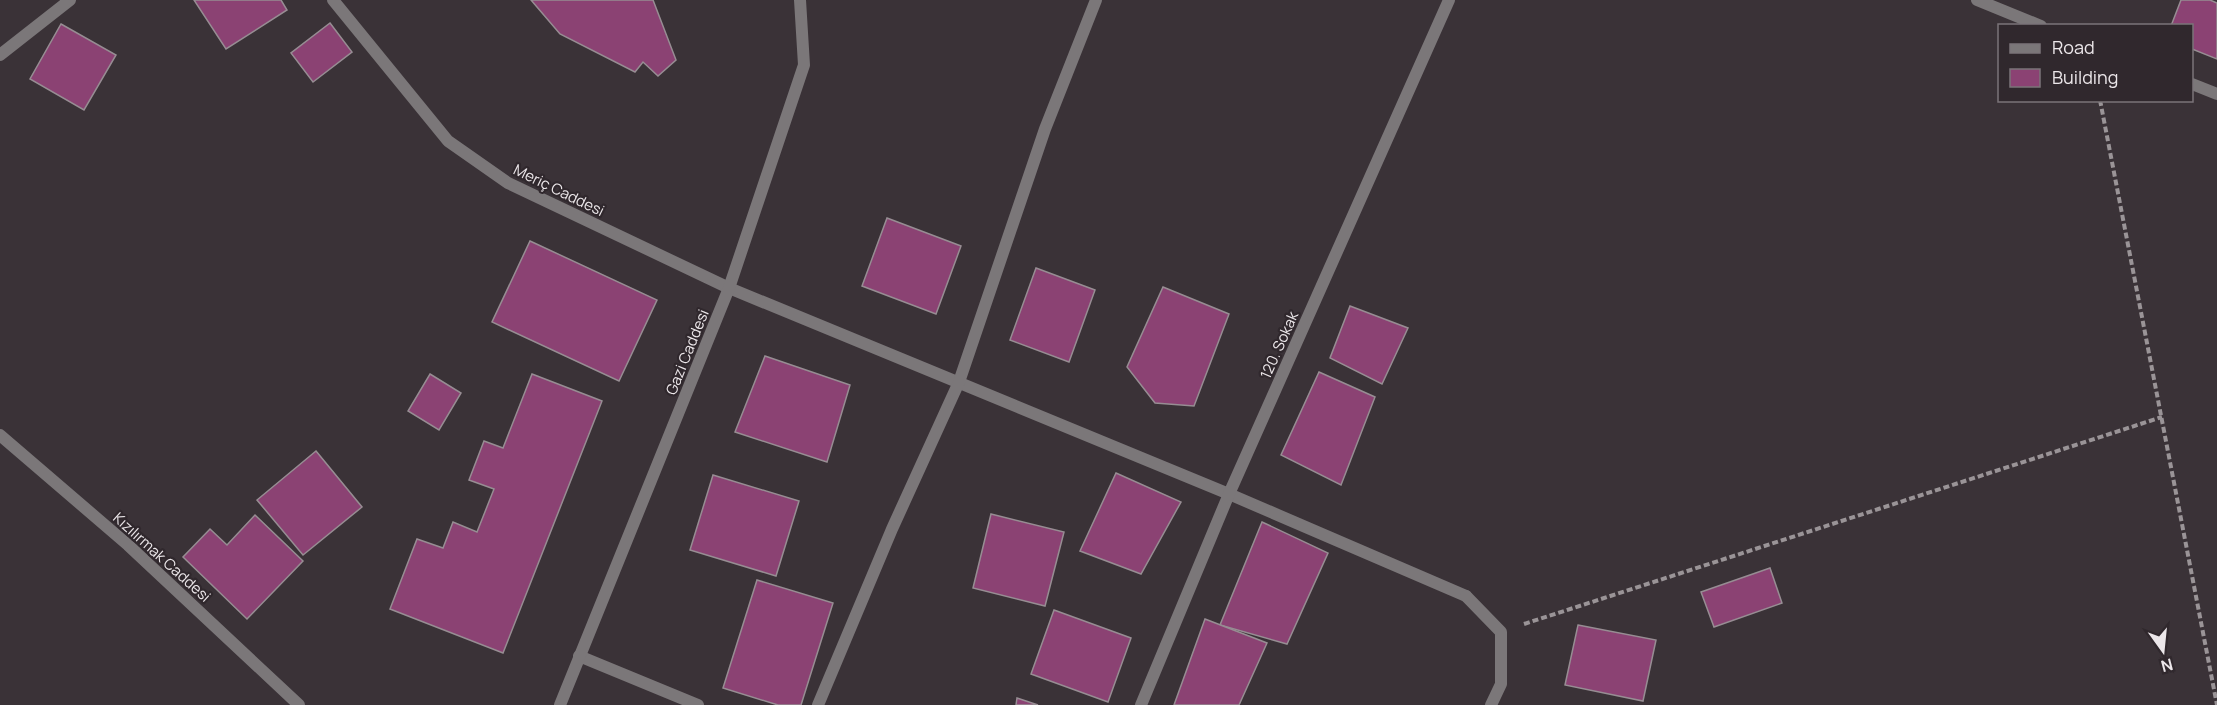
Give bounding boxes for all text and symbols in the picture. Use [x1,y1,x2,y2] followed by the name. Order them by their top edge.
[1998,24,2193,102] legend
[2052,35,2095,59] text: Road
[2052,65,2118,89] text: Building
[510,159,608,221] street label: Meriç Caddesi
[660,306,714,398] street label: Gazi Caddesi
[1255,307,1303,382] street label: 120. Sokak
[109,507,215,607] street label: Kızılırmak Caddesi
[2133,621,2193,681] north arrow
[2158,653,2175,678] text: N

